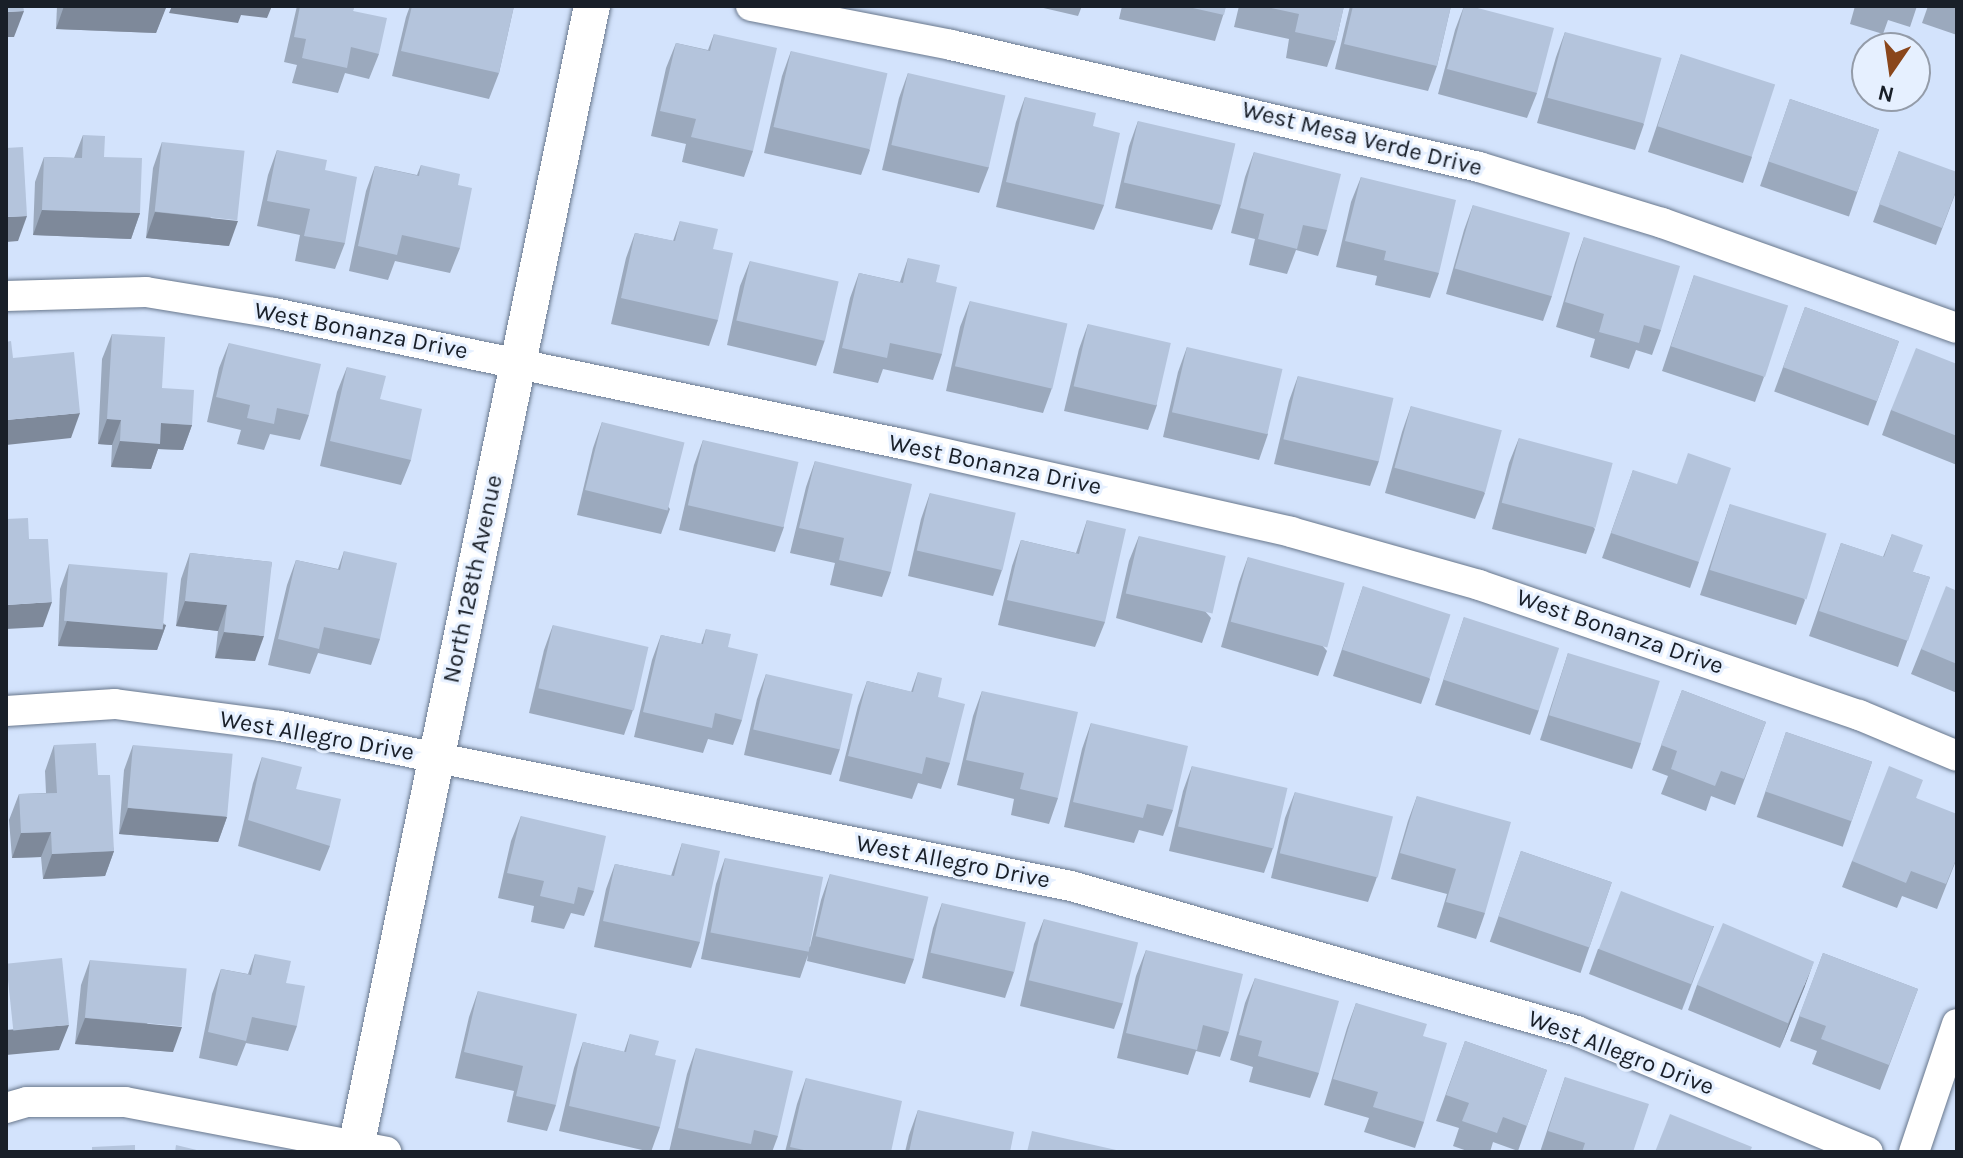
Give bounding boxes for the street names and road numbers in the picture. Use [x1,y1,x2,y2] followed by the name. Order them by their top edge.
[1239,95,1485,183] street label: West Mesa Verde Drive
[252,296,470,366] street label: West Bonanza Drive
[886,428,1104,502] street label: West Bonanza Drive
[437,472,509,686] street label: North 128th Avenue
[1513,583,1727,681] street label: West Bonanza Drive
[217,705,417,767] street label: West Allegro Drive
[854,829,1052,895] street label: West Allegro Drive
[1524,1004,1718,1102] street label: West Allegro Drive

